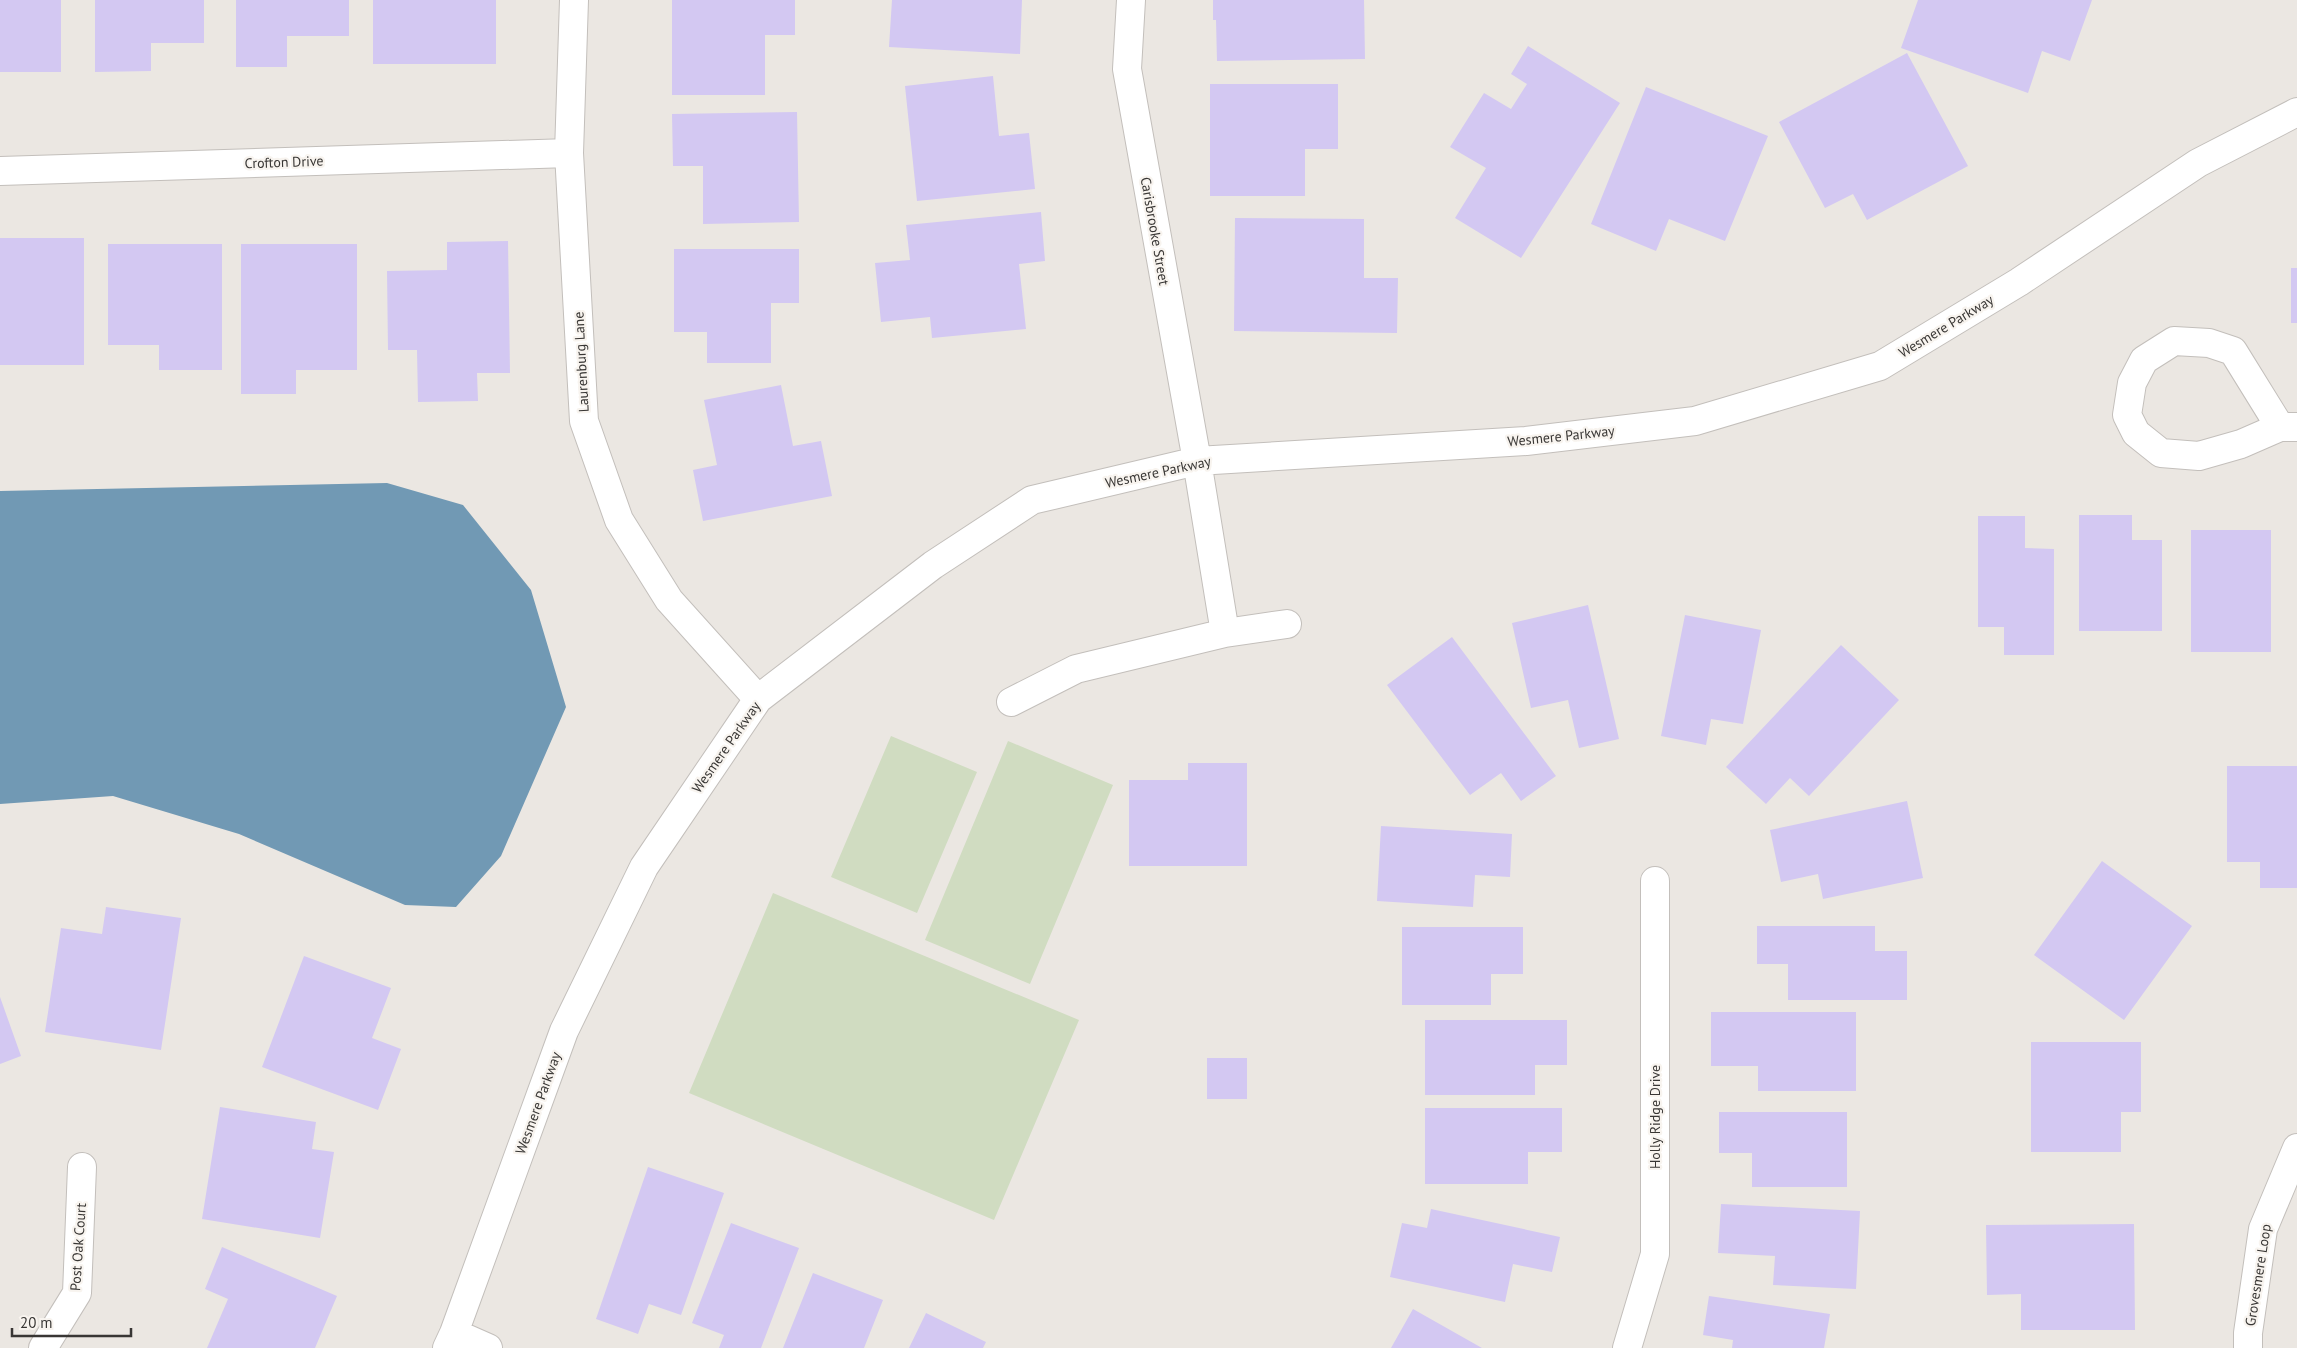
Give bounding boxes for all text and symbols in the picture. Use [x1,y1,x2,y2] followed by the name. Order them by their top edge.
[244,152,324,172] street label: Crofton Drive
[1137,175,1173,287] street label: Carisbrooke Street
[1895,290,1997,361] street label: Wesmere Parkway
[569,311,593,413] street label: Laurenburg Lane
[1507,421,1616,451] street label: Wesmere Parkway
[1103,452,1213,492] street label: Wesmere Parkway
[688,697,765,796] street label: Wesmere Parkway
[511,1049,565,1157] street label: Wesmere Parkway
[1646,1065,1664,1169] street label: Holly Ridge Drive
[66,1202,90,1292] street label: Post Oak Court
[2241,1223,2275,1327] street label: Grovesmere Loop
[12,1306,131,1338] scale bar
[20,1313,53,1332] text: 20 m

